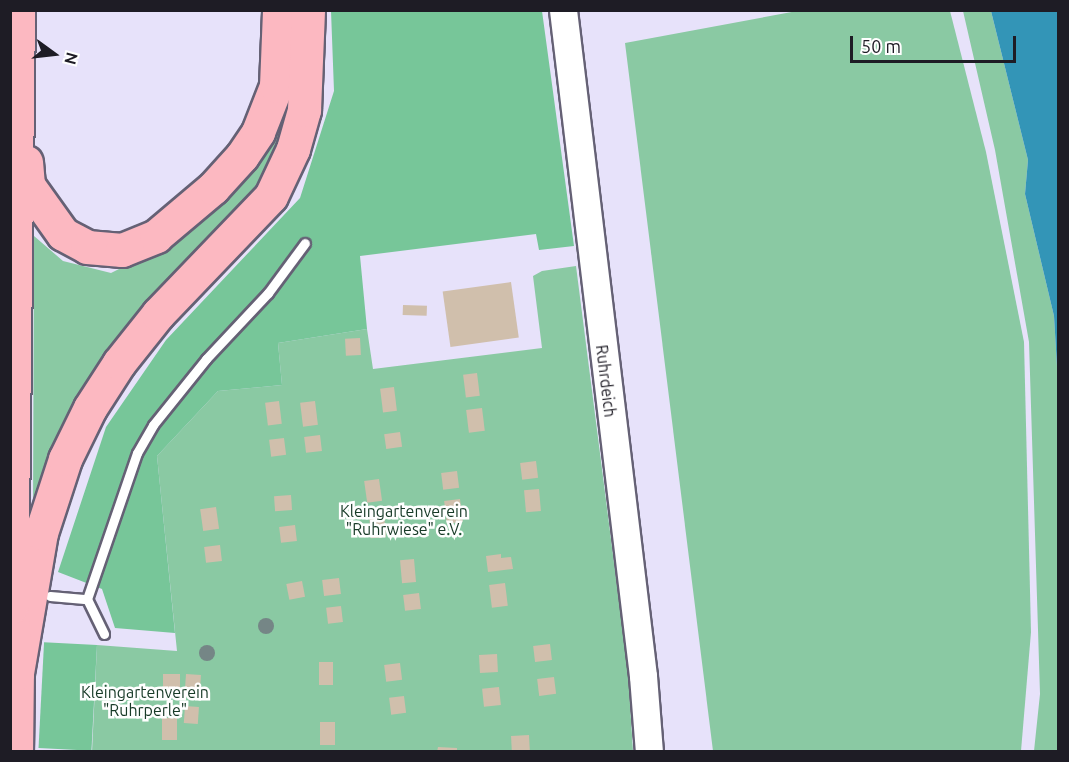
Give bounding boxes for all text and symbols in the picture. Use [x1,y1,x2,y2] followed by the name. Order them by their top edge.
[24,24,84,84] north arrow
[853,24,1020,62] scale bar
[861,36,901,56] text: 50 m
[61,51,82,67] text: N
[592,344,620,418] street label: Ruhrdeich
[340,501,468,539] park label: Kleingartenverein "Ruhrwiese" e.V.
[81,682,209,720] park label: Kleingartenverein "Ruhrperle"

